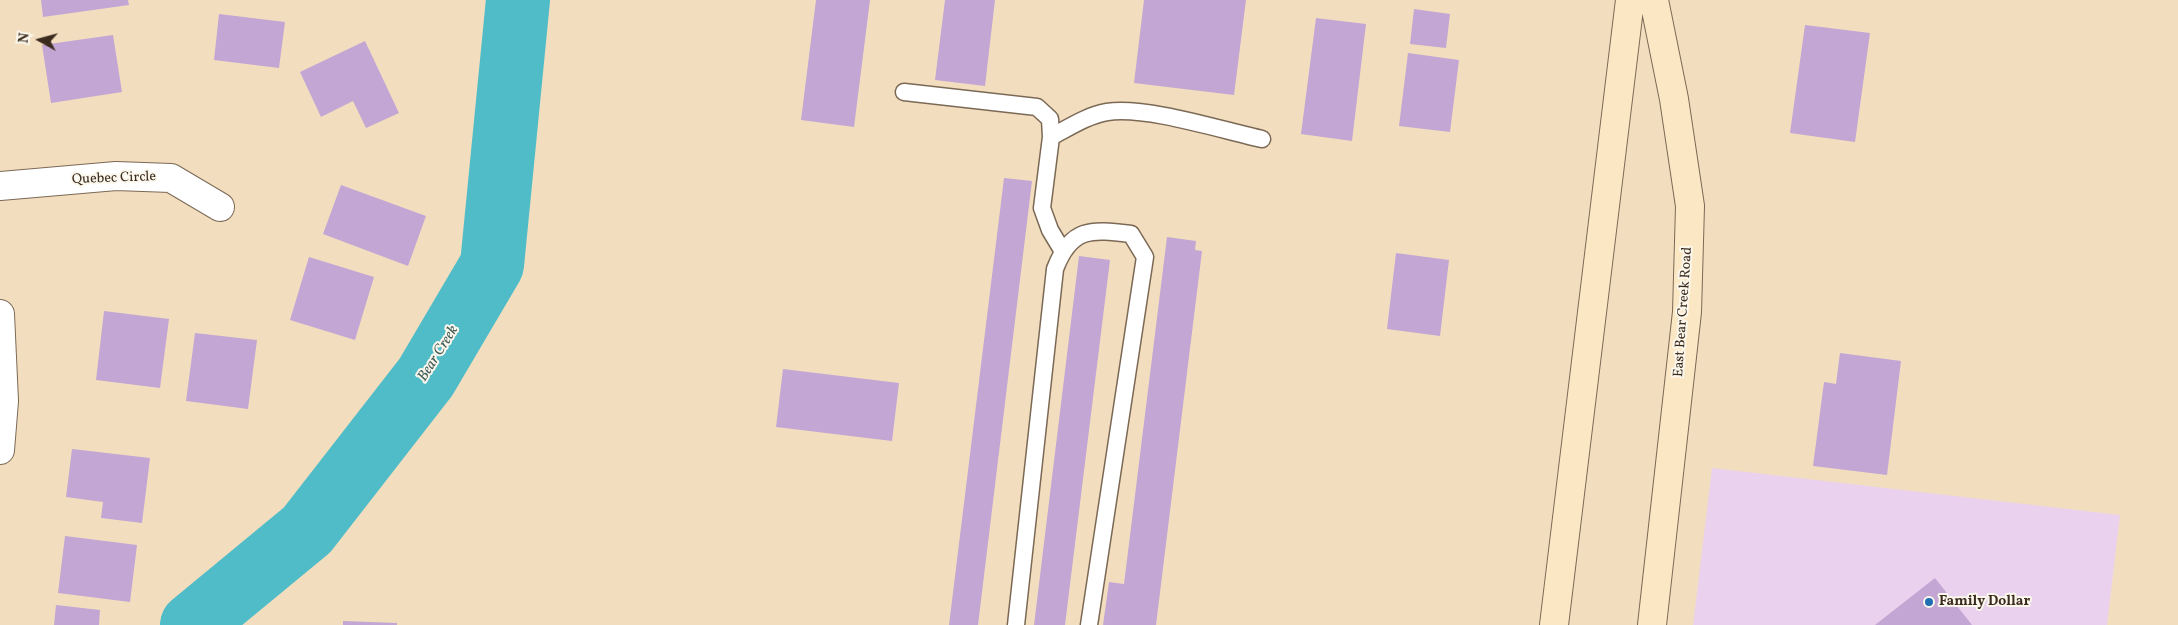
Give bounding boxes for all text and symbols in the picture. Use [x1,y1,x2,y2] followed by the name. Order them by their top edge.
[15,15,65,65] north arrow
[15,32,35,44] text: N
[72,169,156,189] street label: Quebec Circle
[1671,246,1697,378] street label: East Bear Creek Road
[415,323,463,385] water label: Bear Creek
[1939,594,2030,610] place label: Family Dollar
[1923,596,1935,608] marker: Family Dollar

